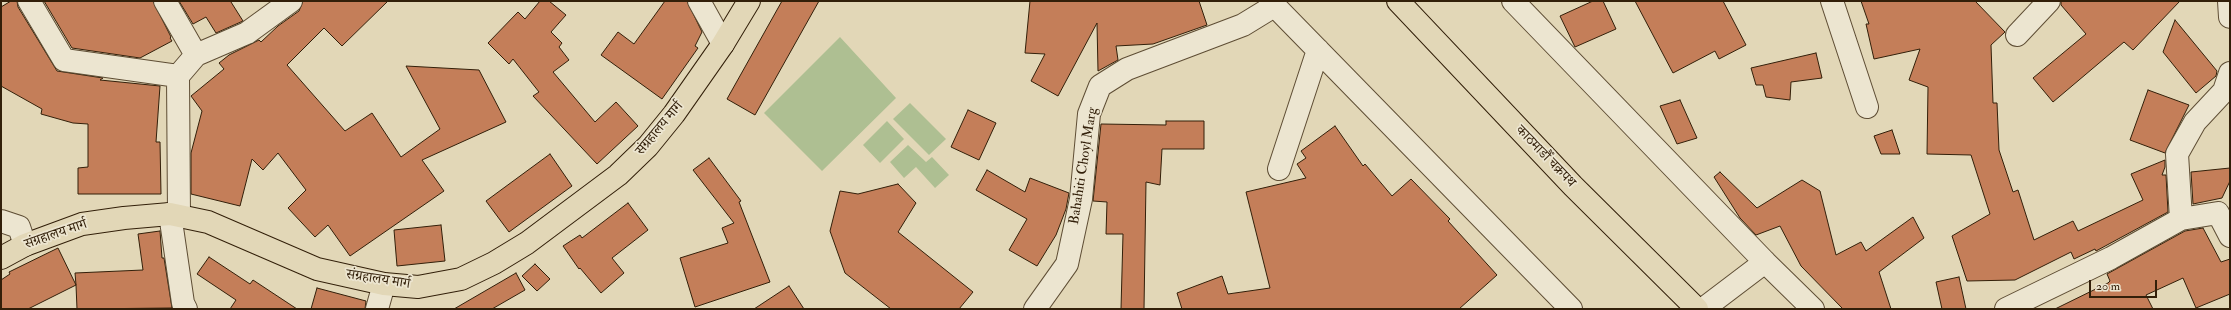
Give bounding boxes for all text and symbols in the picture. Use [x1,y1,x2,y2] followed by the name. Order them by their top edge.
[633,99,687,159] street label: संग्रहालय मार्ग
[1066,106,1102,226] street label: Bahahiti Choyl Marg
[1511,123,1579,191] street label: काठमाडाैँ चक्रपथ
[23,216,89,254] street label: संग्रहालय मार्ग
[345,267,411,293] street label: संग्रहालय मार्ग
[2091,272,2159,298] scale bar
[2096,279,2120,294] text: 20 m

